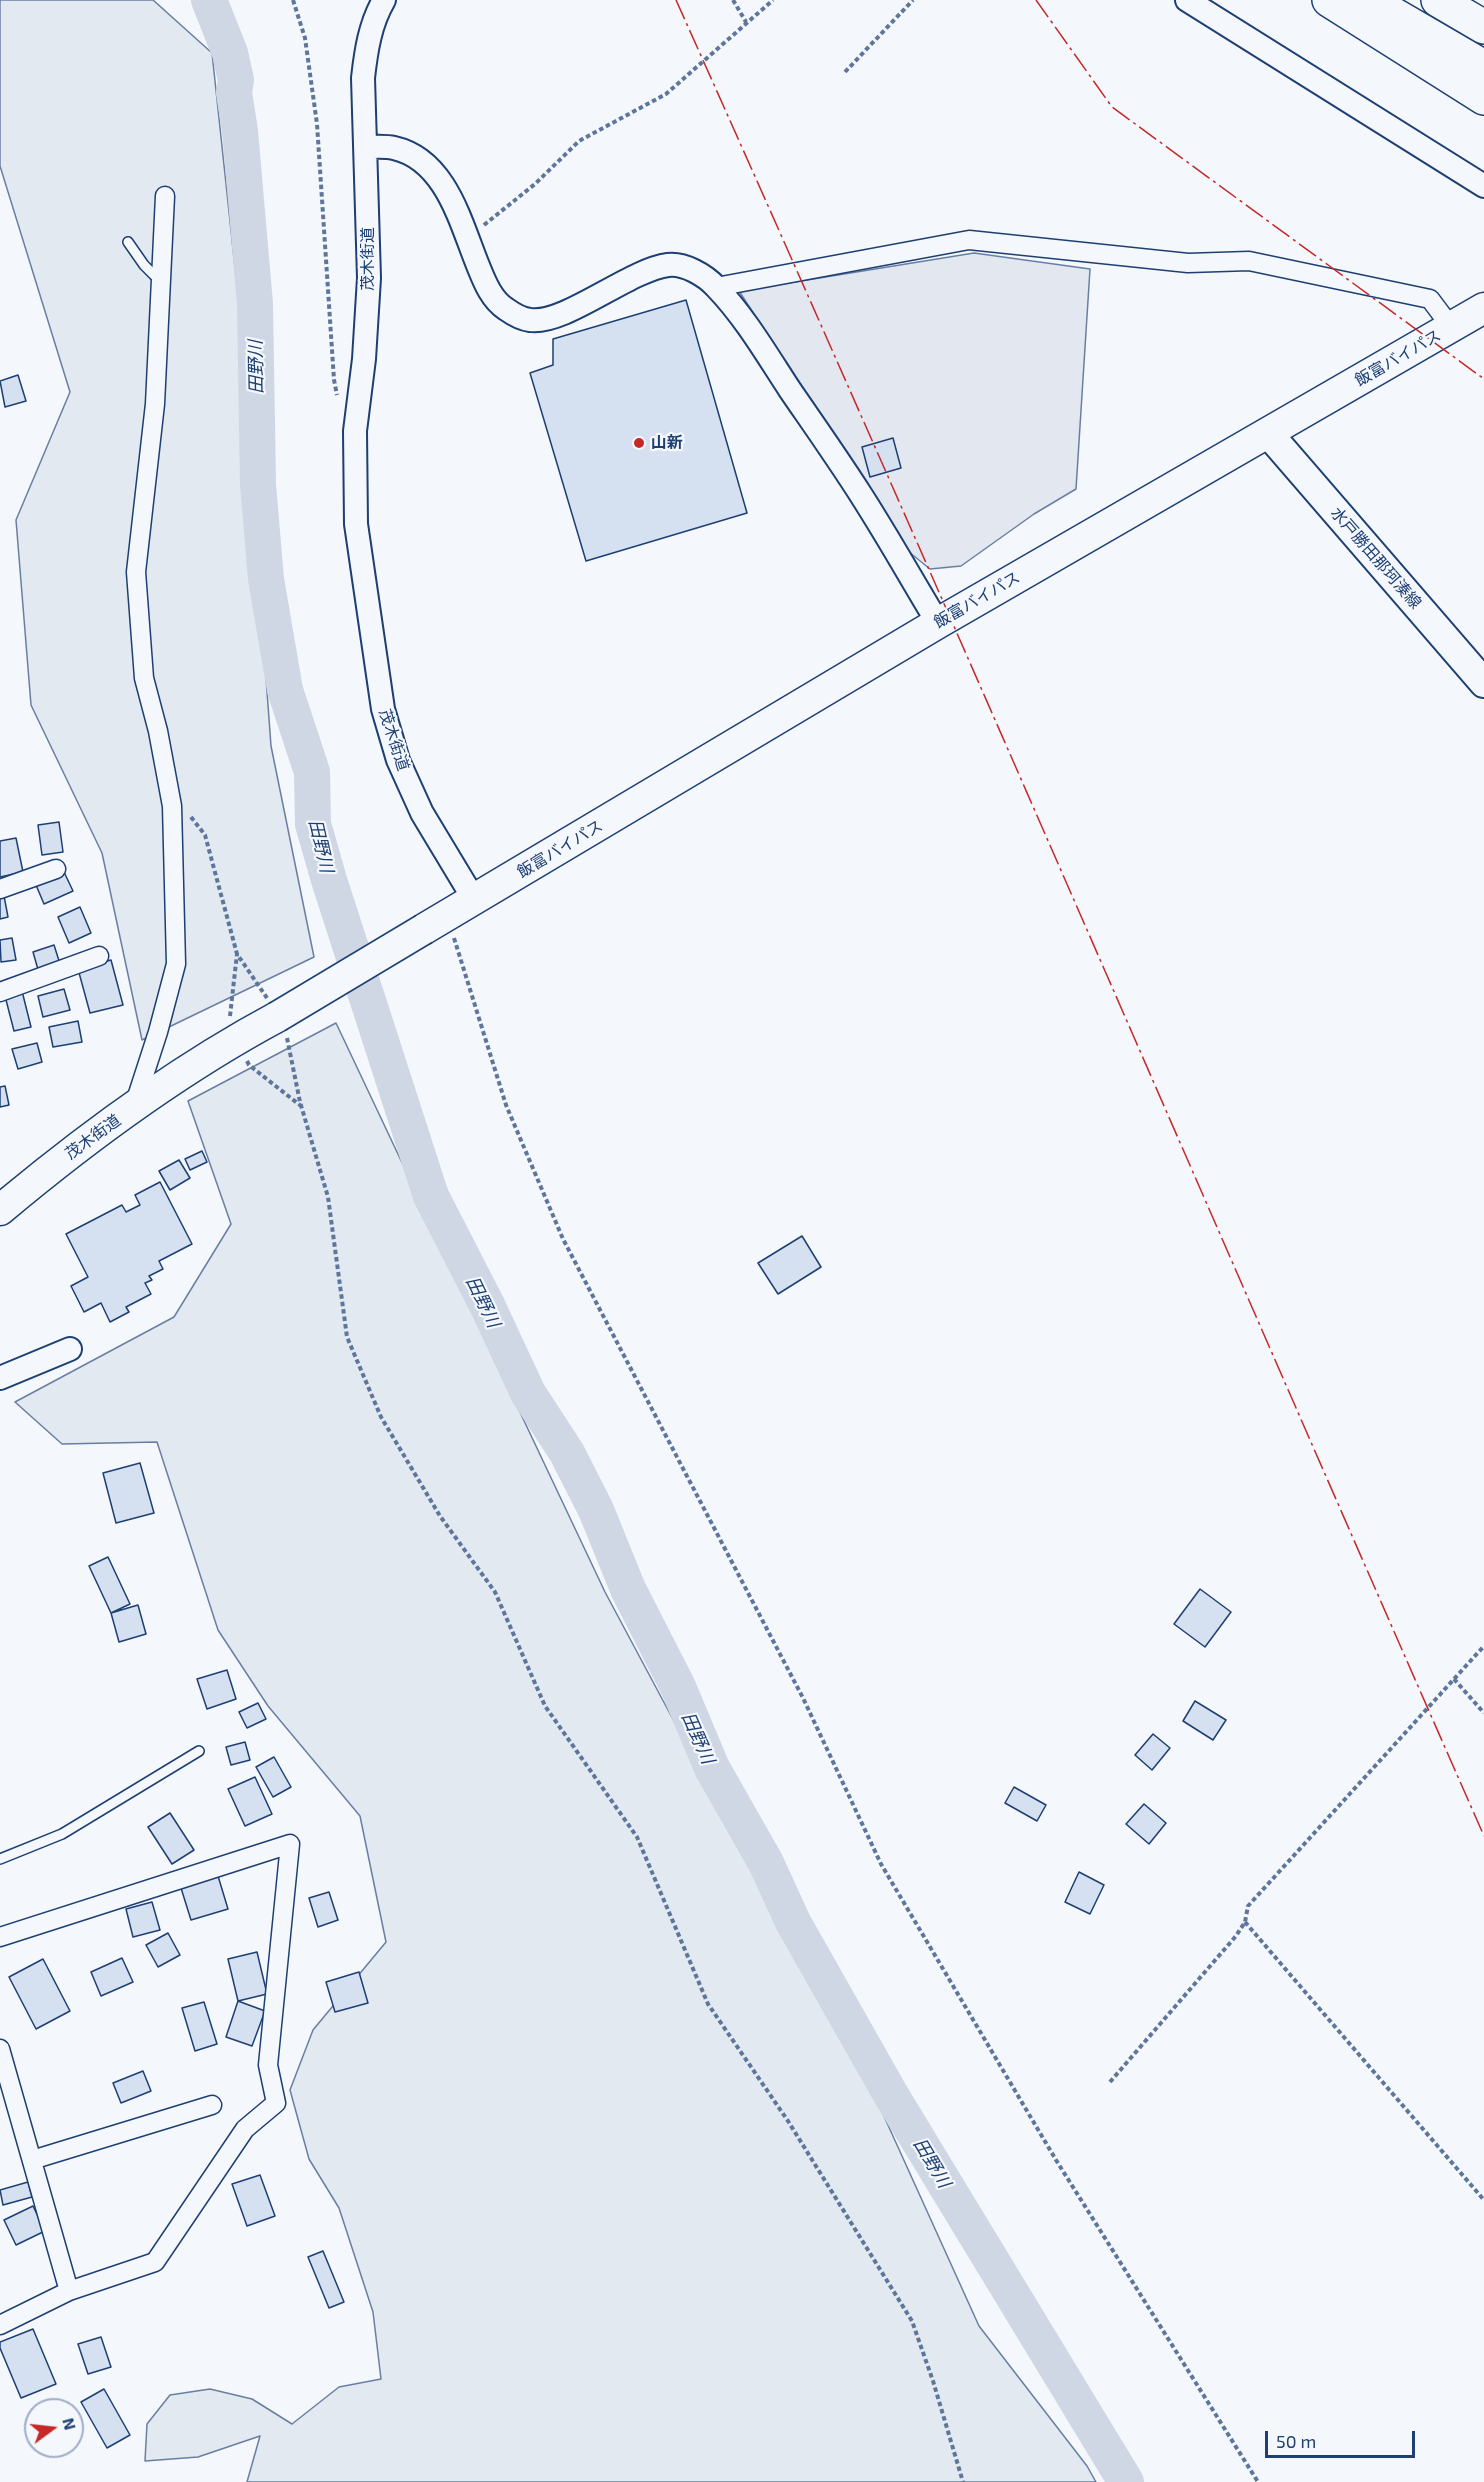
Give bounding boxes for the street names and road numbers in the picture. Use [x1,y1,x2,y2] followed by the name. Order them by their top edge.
[358,227,378,291] street label: 茂木街道
[1352,326,1444,390] street label: 飯富バイパス
[1327,503,1425,613] street label: 水戸勝田那珂湊線
[931,568,1023,632] street label: 飯富バイパス
[375,707,413,773] street label: 茂木街道
[514,816,606,882] street label: 飯富バイパス
[61,1110,125,1164] street label: 茂木街道

